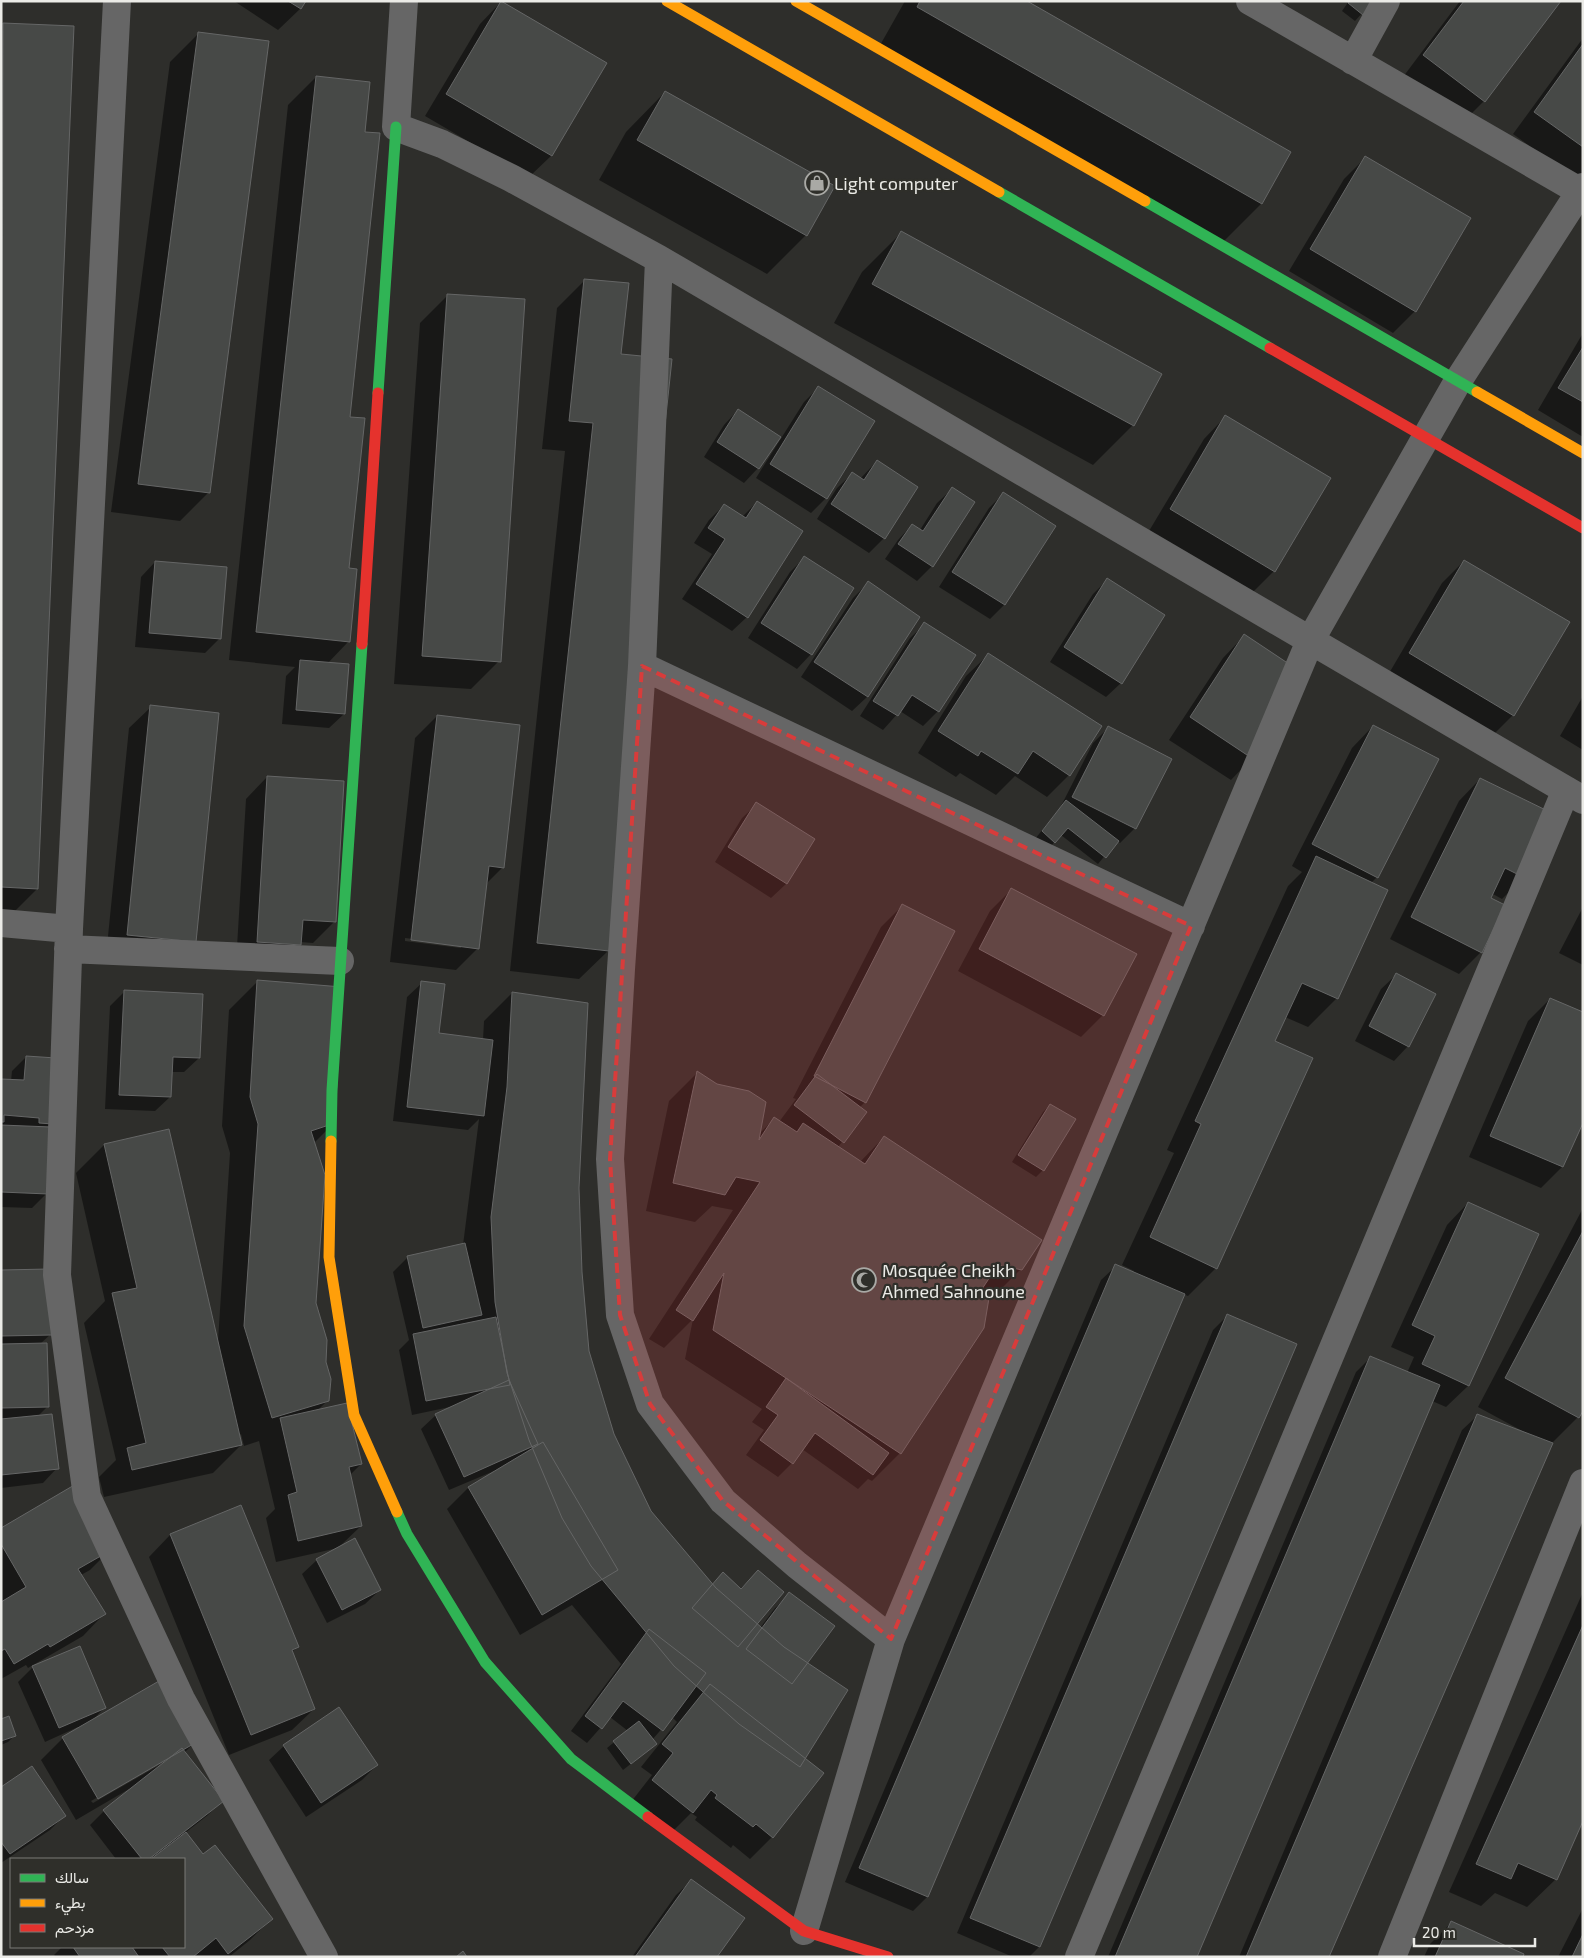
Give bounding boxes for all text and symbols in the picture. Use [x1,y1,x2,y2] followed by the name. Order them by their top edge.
[804,170,830,196] shop icon: Light computer
[834,172,958,194] place label: Light computer
[882,1259,1025,1302] place label: Mosquée Cheikh Ahmed Sahnoune
[851,1267,877,1293] mosque icon: Mosquée Cheikh Ahmed Sahnoune
[10,1858,185,1948] legend
[55,1868,89,1886] text: سالك
[55,1893,85,1916] text: بطيء
[1414,1916,1535,1948] scale bar
[55,1918,94,1938] text: مزدحم
[1422,1923,1456,1941] text: 20 m

